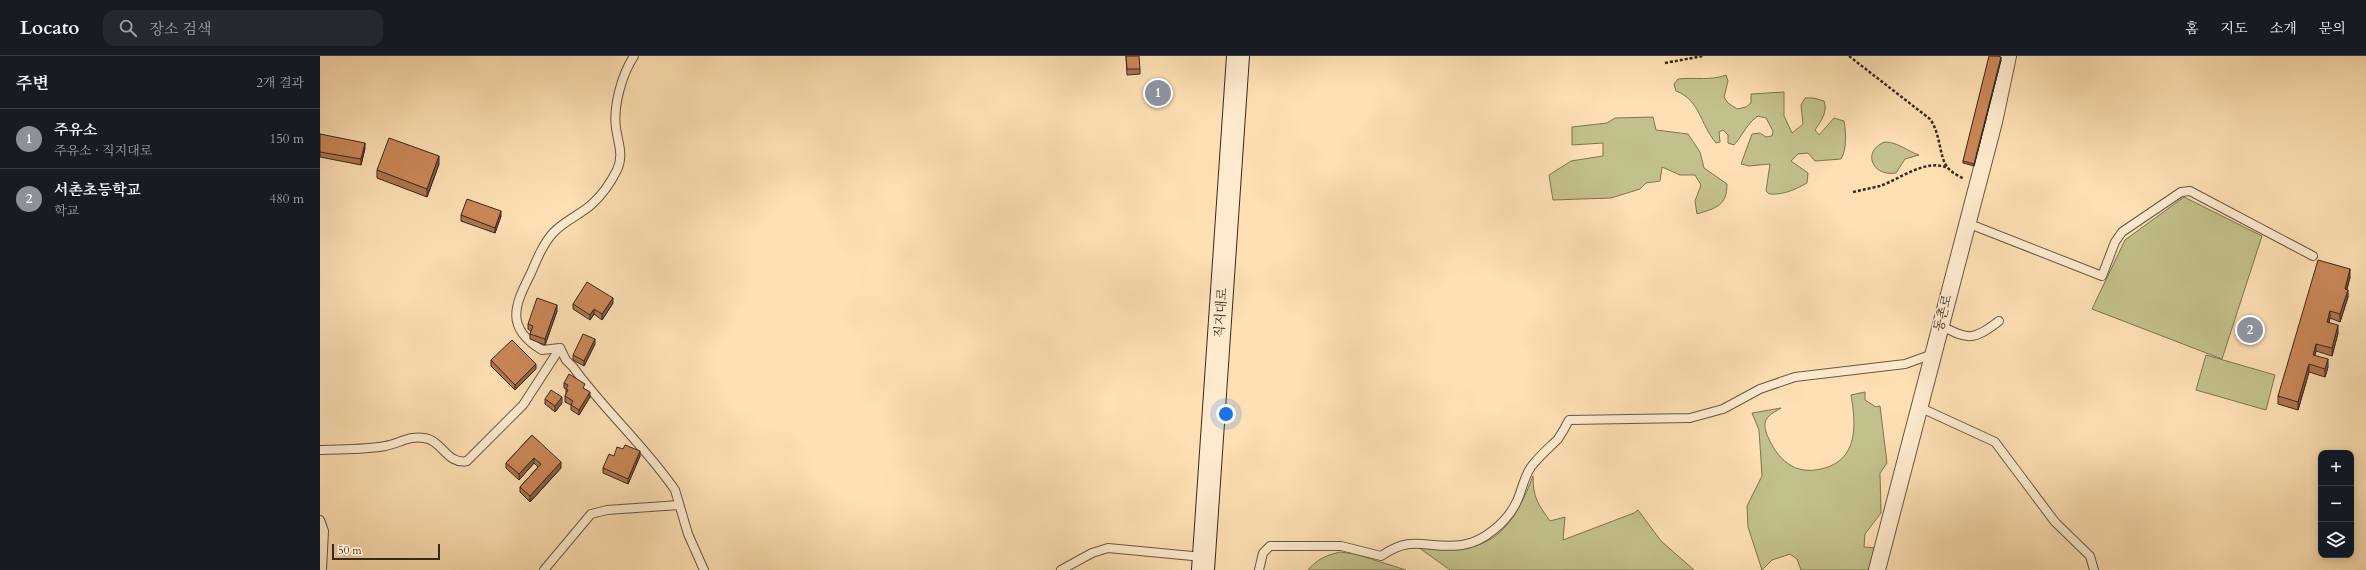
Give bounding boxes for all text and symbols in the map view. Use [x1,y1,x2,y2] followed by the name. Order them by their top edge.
[103,10,383,46] search box
[20,15,79,41] text: Locato
[117,17,139,39] icon: search
[149,19,211,39] text: 장소 검색
[2185,19,2199,38] text: 홈
[2221,19,2248,38] text: 지도
[2270,19,2297,38] text: 소개
[2319,19,2346,38] text: 문의
[16,72,49,95] text: 주변
[256,74,304,92] text: 2개 결과
[1145,78,1171,108] pin: 1
[54,120,97,140] text: 주유소
[26,130,32,148] text: 1
[270,130,304,148] text: 150 m
[54,142,152,160] text: 주유소 · 직지대로
[54,180,141,200] text: 서촌초등학교
[26,190,32,208] text: 2
[270,190,304,208] text: 480 m
[54,202,79,220] text: 학교
[1210,287,1232,339] street label: 직지대로
[1930,292,1956,333] street label: 동촌로
[2237,315,2263,345] pin: 2
[1216,404,1236,424] your location
[2318,450,2354,558] map controls
[2318,450,2354,486] button: +
[2318,486,2354,522] button: −
[2318,522,2354,558] button: layers
[332,542,440,561] scale bar
[338,543,362,558] text: 50 m

